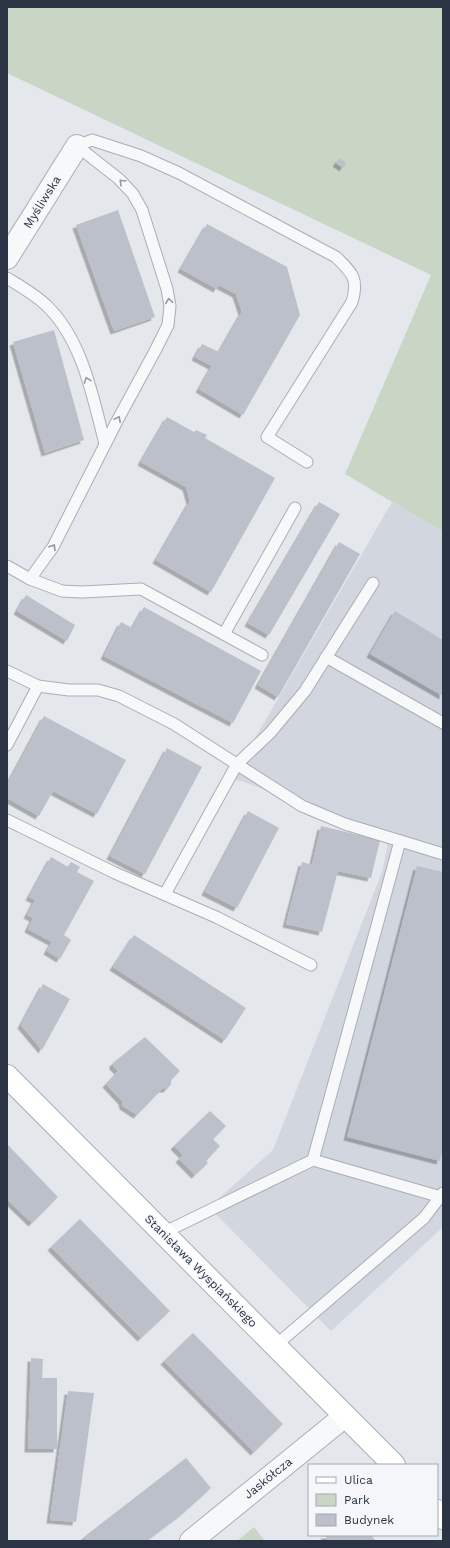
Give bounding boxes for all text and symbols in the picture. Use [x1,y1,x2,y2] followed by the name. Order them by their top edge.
[20,173,64,231] street label: Myśliwska
[119,179,127,187] one-way arrow
[165,298,174,305] one-way arrow
[83,376,91,383] one-way arrow
[113,416,121,423] one-way arrow
[48,544,55,551] one-way arrow
[142,1212,260,1330] street label: Stanisława Wyspiańskiego
[241,1454,295,1502] street label: Jaskółcza
[308,1464,438,1536] legend
[344,1473,373,1487] text: Ulica
[344,1493,370,1507] text: Park
[344,1513,394,1527] text: Budynek

